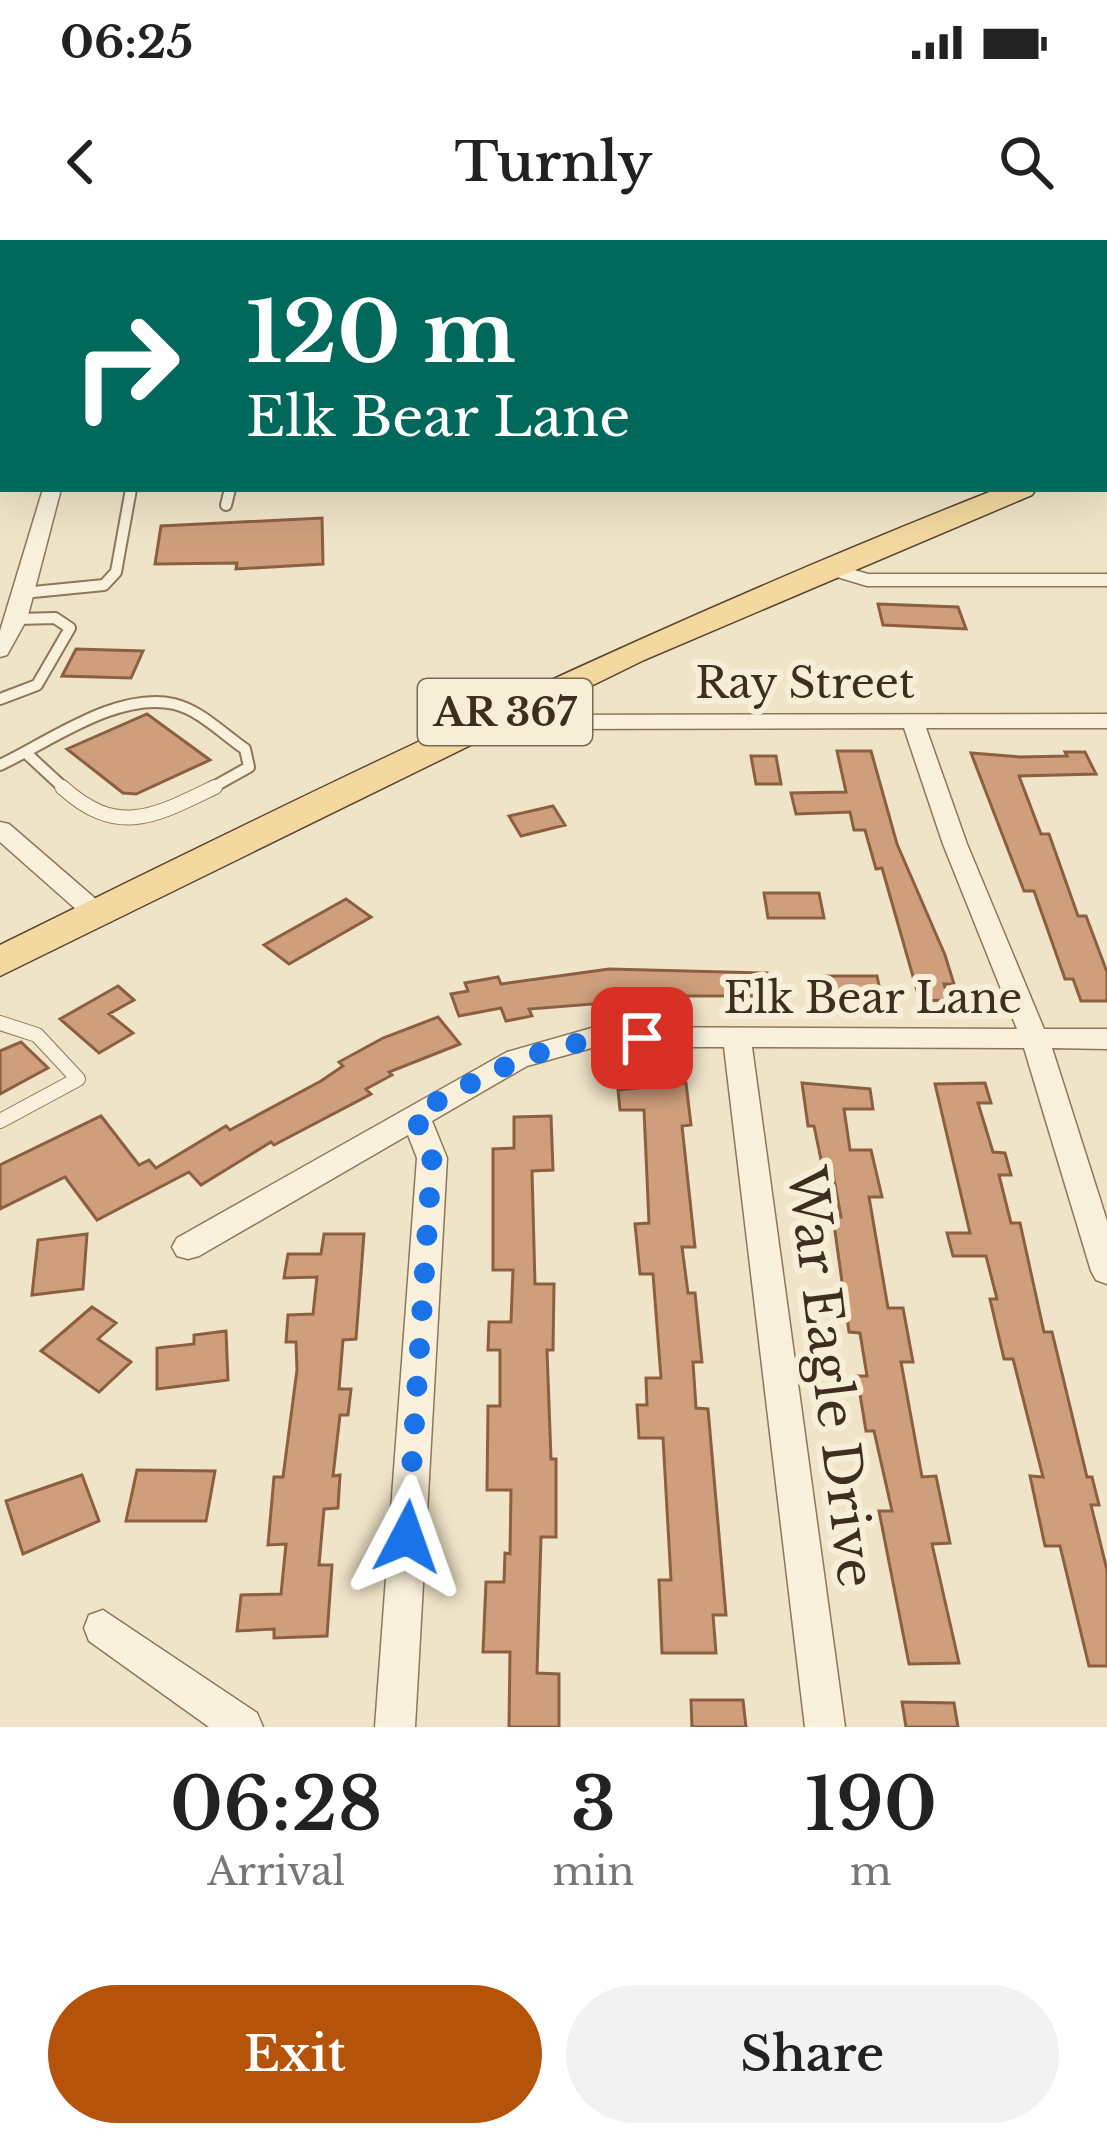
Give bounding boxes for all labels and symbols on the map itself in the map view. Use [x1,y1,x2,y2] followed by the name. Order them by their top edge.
[695,657,915,709] street label: Ray Street
[418,679,592,745] road number: AR 367
[724,972,1022,1024] street label: Elk Bear Lane
[591,987,693,1089] pin
[774,1162,888,1591] street label: War Eagle Drive
[344,1474,470,1600] position arrow

